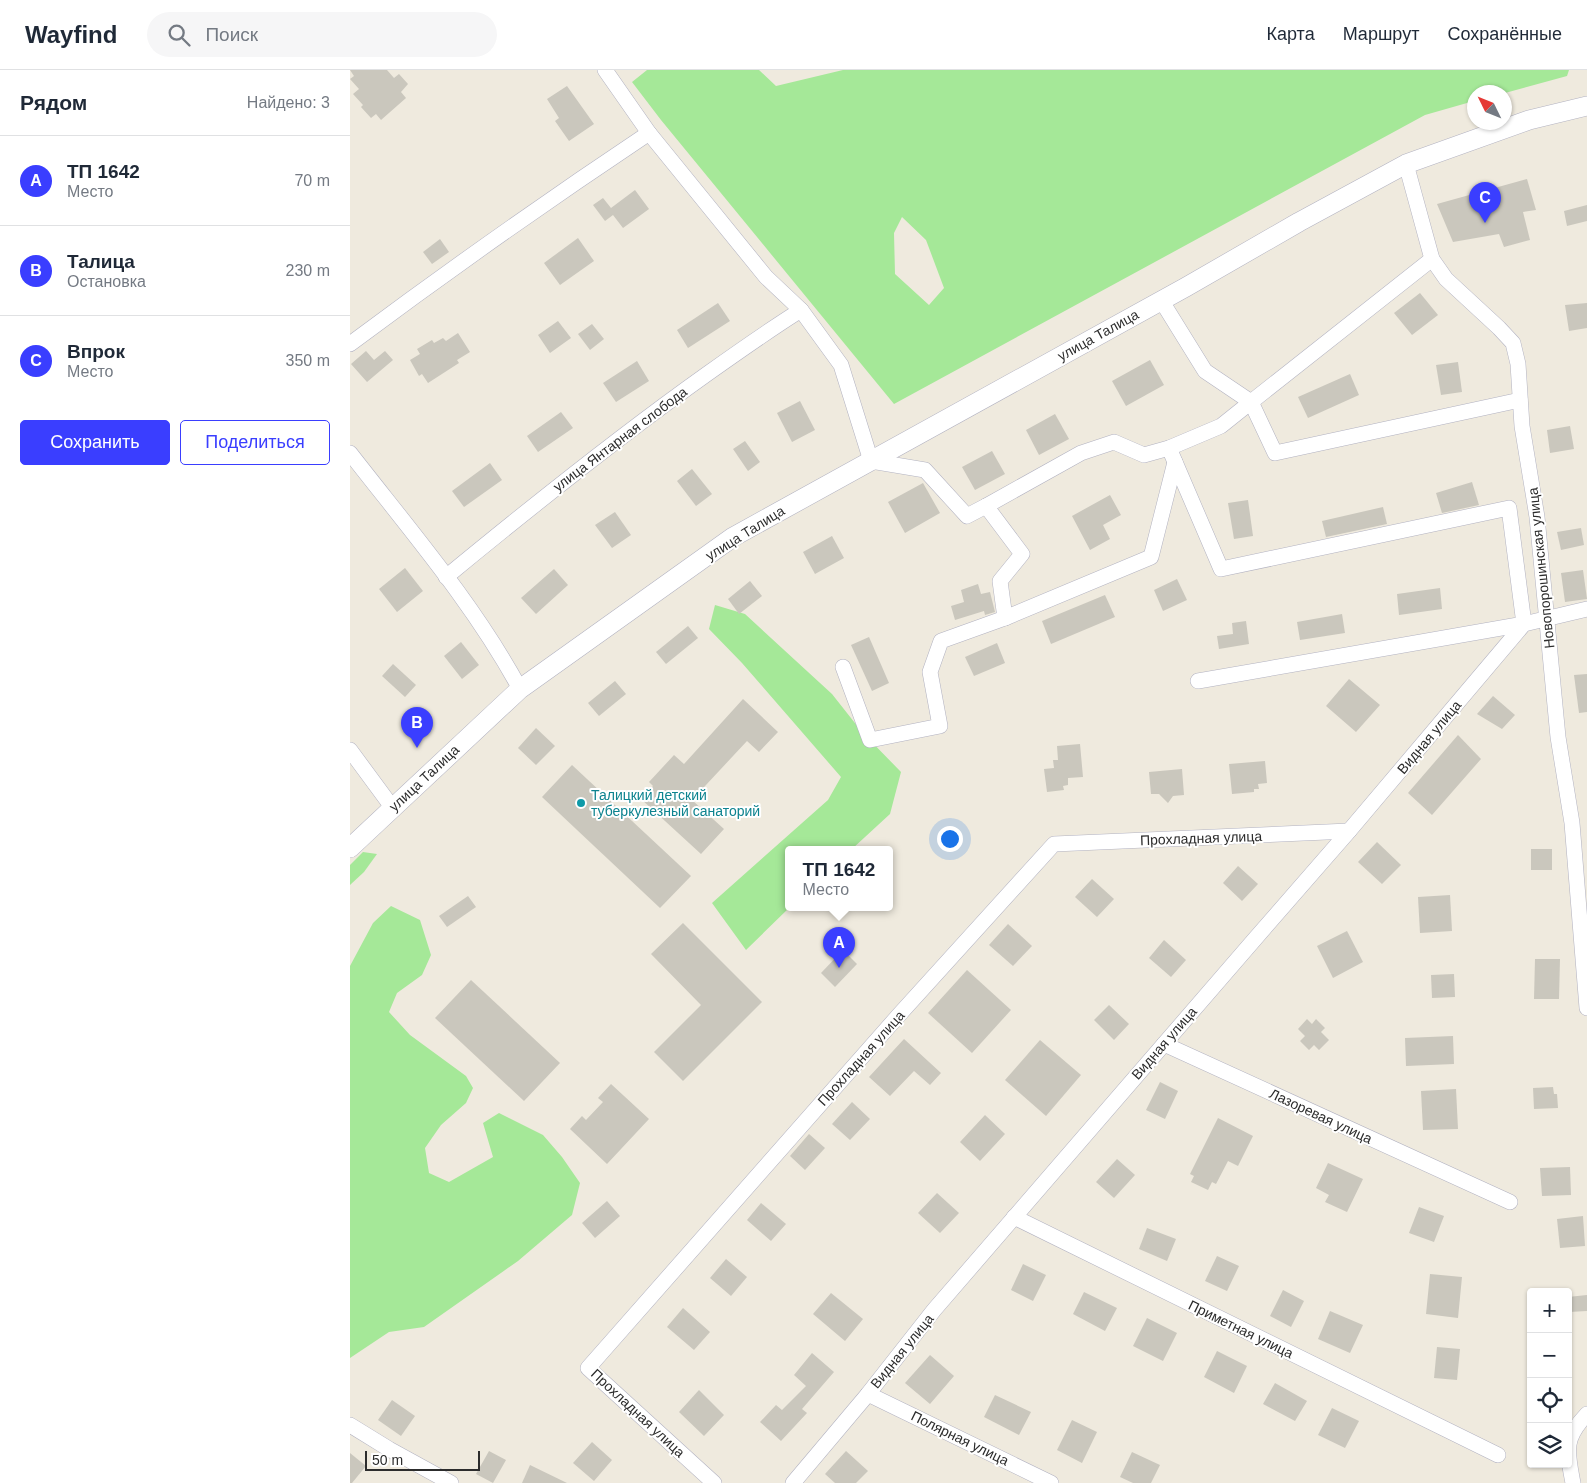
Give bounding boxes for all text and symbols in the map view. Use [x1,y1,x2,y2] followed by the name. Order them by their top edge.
[147,12,497,57] search box
[25,21,117,48] text: Wayfind
[165,21,193,49] icon: search
[205,24,258,45] text: Поиск
[1267,24,1315,44] text: Карта
[1343,24,1419,44] text: Маршрут
[1447,24,1562,44] text: Сохранённые
[1467,85,1512,130] north arrow
[20,91,87,114] text: Рядом
[247,94,330,111] text: Найдено: 3
[67,161,140,182] text: ТП 1642
[30,172,42,189] text: A
[294,172,330,189] text: 70 m
[1469,182,1501,223] pin: C
[67,183,113,200] text: Место
[67,251,135,272] text: Талица
[30,262,42,279] text: B
[286,262,330,279] text: 230 m
[67,273,146,290] text: Остановка
[1055,306,1141,364] street label: улица Талица
[67,341,125,362] text: Впрок
[30,352,42,369] text: C
[286,352,330,369] text: 350 m
[67,363,113,380] text: Место
[550,383,690,495] street label: улица Янтарная слобода
[20,420,170,465] button: Сохранить
[180,420,330,465] button: Поделиться
[1525,486,1557,649] street label: Новопорошинская улица
[703,502,788,564] street label: улица Талица
[1394,697,1464,777] street label: Видная улица
[401,707,433,748] pin: B
[386,741,462,815] street label: улица Талица
[591,787,760,819] place label: Талицкий детский туберкулезный санаторий
[575,797,587,809] marker: Талицкий детский туберкулезный санаторий
[937,826,963,852] your location
[1140,828,1262,848] street label: Прохладная улица
[785,846,893,911] popup
[803,859,875,880] text: ТП 1642
[803,881,849,898] text: Место
[823,927,855,968] pin: A
[1128,1003,1200,1083] street label: Видная улица
[814,1007,908,1109] street label: Прохладная улица
[1267,1085,1375,1147] street label: Лазоревая улица
[1527,1288,1572,1468] map controls
[1527,1288,1572,1333] button: +
[1186,1297,1296,1361] street label: Приметная улица
[867,1311,937,1391] street label: Видная улица
[1527,1333,1572,1378] button: −
[588,1366,688,1461] street label: Прохладная улица
[1527,1378,1572,1423] button: locate
[909,1407,1012,1469] street label: Полярная улица
[1527,1423,1572,1468] button: layers
[365,1448,480,1471] scale bar
[372,1452,403,1468] text: 50 m

